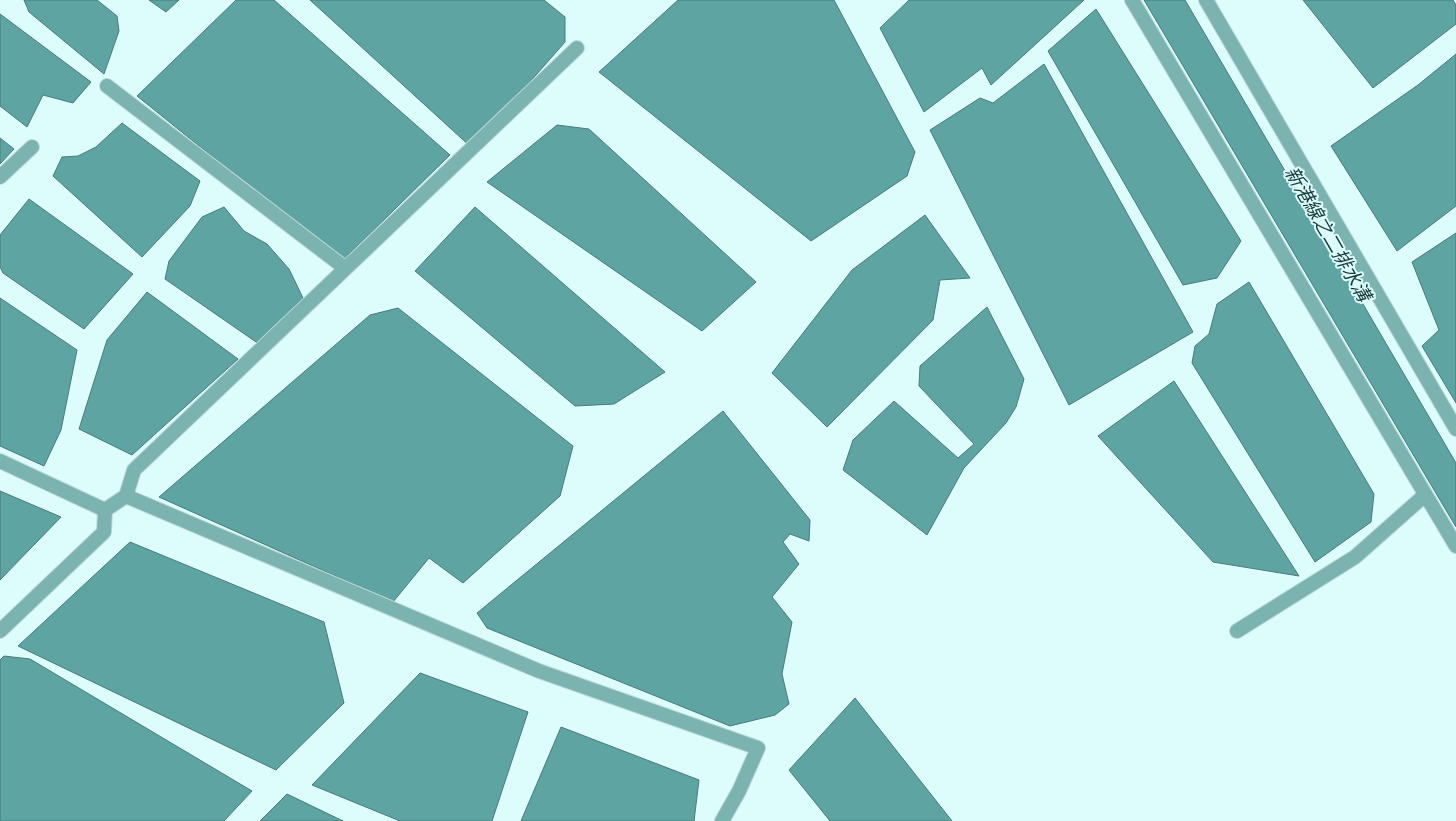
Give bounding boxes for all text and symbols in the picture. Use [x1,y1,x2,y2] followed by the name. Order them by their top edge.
[1280,162,1377,308] water label: 新港線之二排水溝

